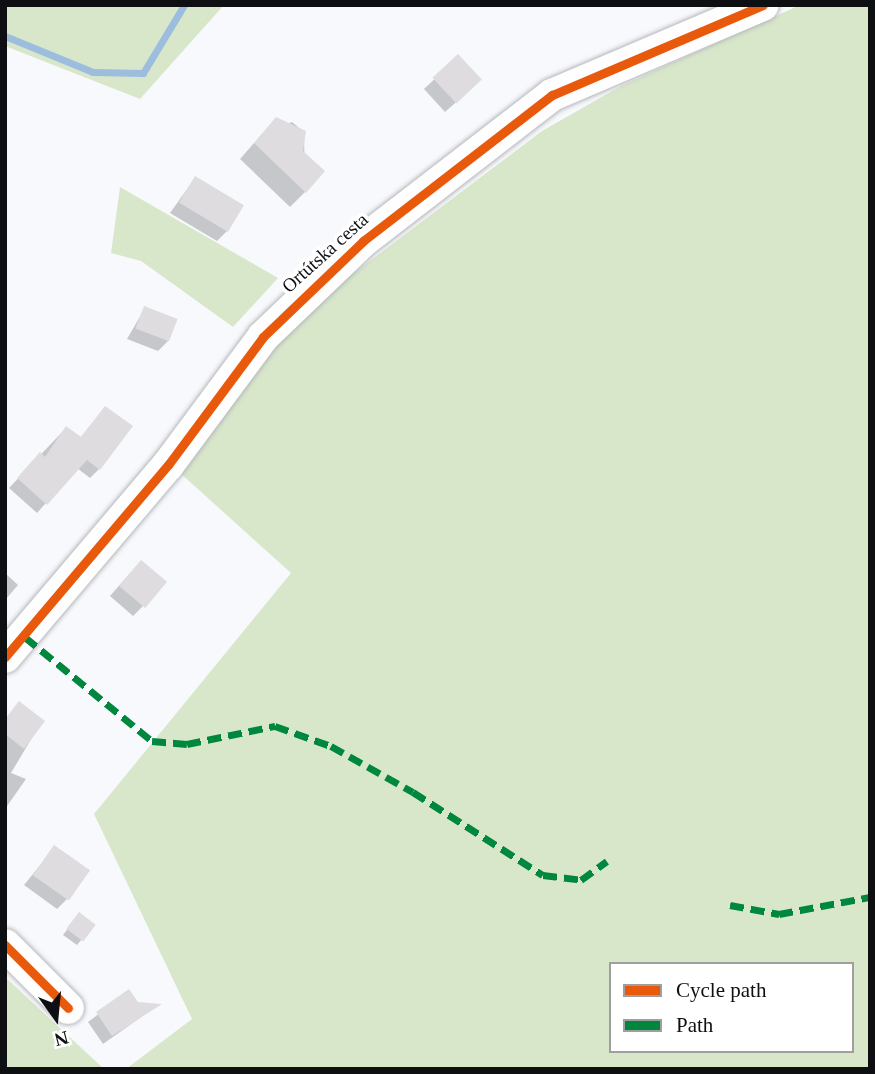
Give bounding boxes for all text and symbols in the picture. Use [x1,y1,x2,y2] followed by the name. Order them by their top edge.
[277,208,373,298] street label: Ortútska cesta
[609,962,854,1053] legend
[676,978,766,1002] text: Cycle path
[21,983,91,1053] north arrow
[676,1013,713,1037] text: Path
[52,1027,71,1051] text: N

